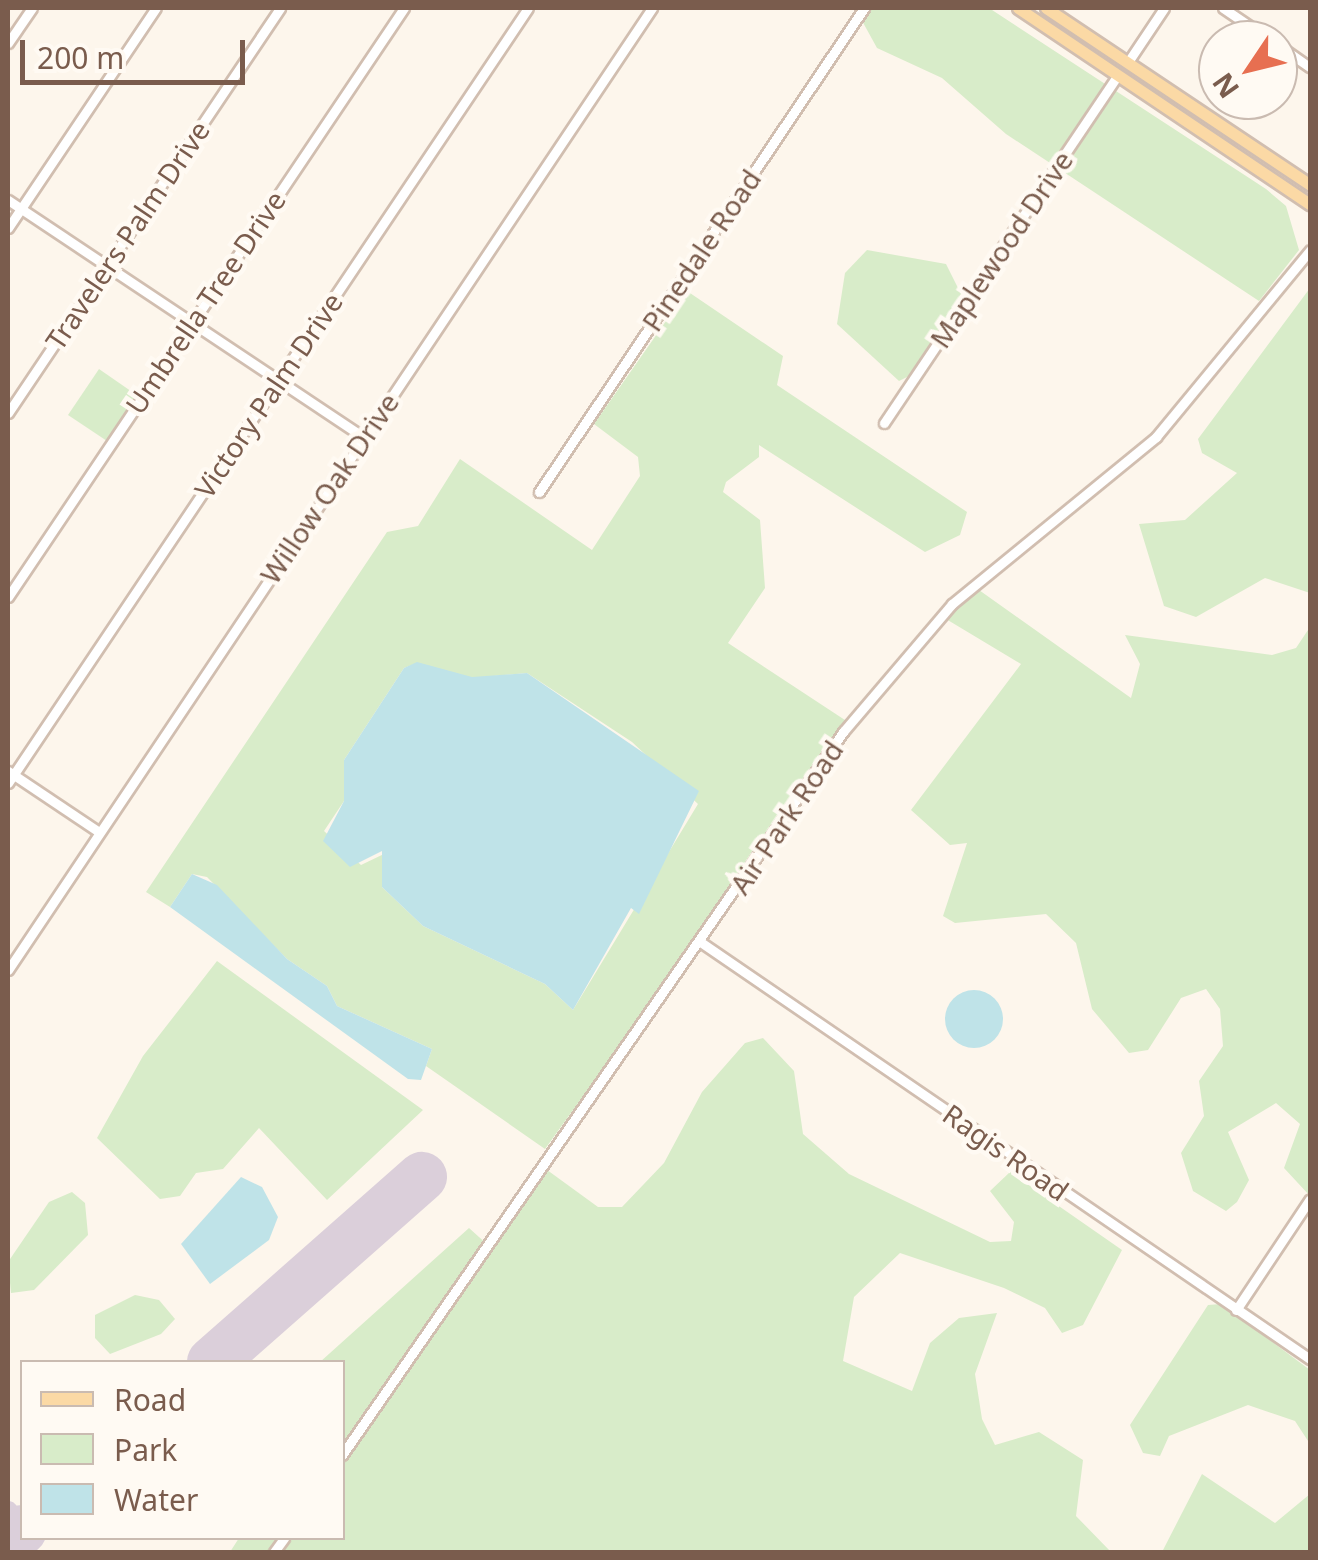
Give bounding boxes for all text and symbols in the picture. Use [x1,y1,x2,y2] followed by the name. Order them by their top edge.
[25,20,250,82] scale bar
[1198,20,1298,120] north arrow
[37,37,124,78] text: 200 m
[1203,66,1247,106] text: N
[38,114,216,356] street label: Travelers Palm Drive
[923,144,1079,354] street label: Maplewood Drive
[635,163,767,337] street label: Pinedale Road
[118,184,292,420] street label: Umbrella Tree Drive
[187,286,349,504] street label: Victory Palm Drive
[253,386,405,590] street label: Willow Oak Drive
[722,734,850,900] street label: Air Park Road
[937,1096,1075,1208] street label: Ragis Road
[20,1360,345,1540] legend
[114,1379,186,1420] text: Road
[114,1429,177,1470] text: Park
[114,1479,198,1520] text: Water

